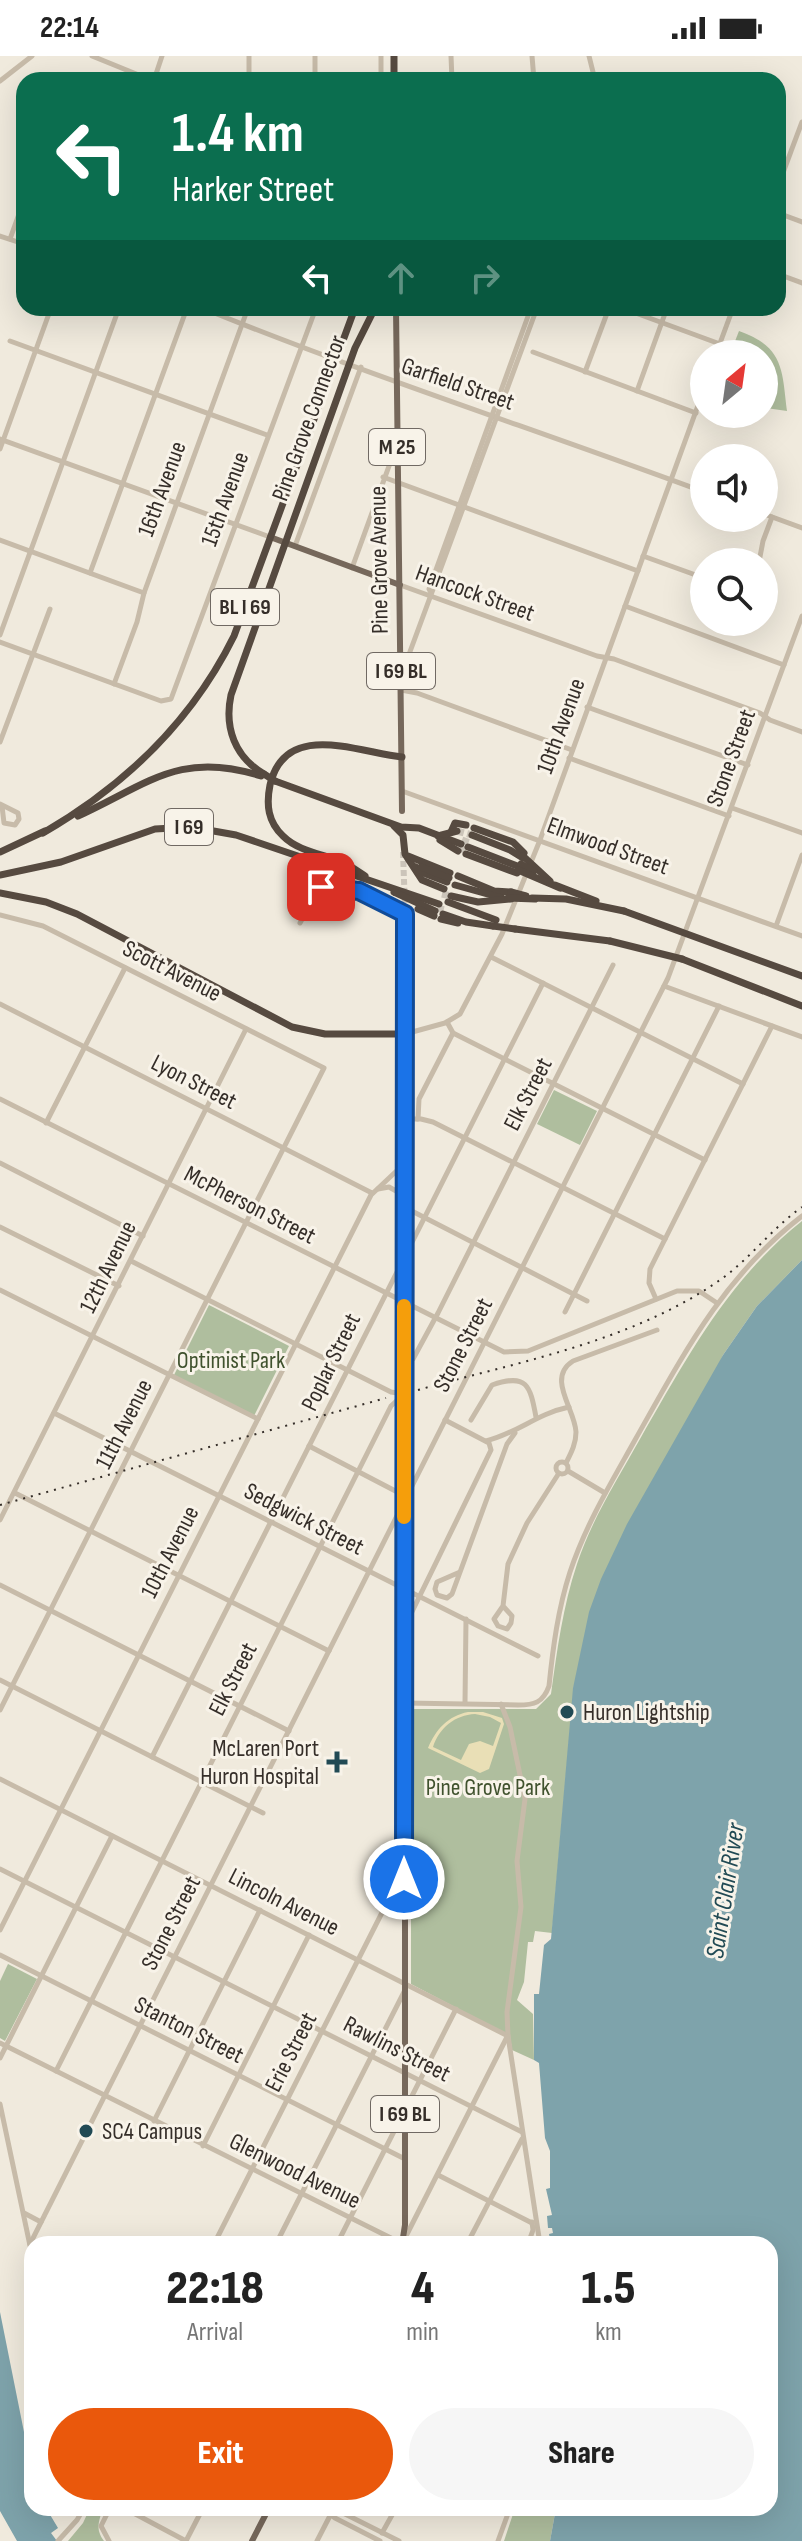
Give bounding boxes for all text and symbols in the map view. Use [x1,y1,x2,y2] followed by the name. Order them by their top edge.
[40,10,99,46] text: 22:14
[172,101,304,168] text: 1.4 km
[40,104,144,208] icon: left
[172,169,334,212] text: Harker Street
[295,256,339,300] icon: left
[379,256,423,300] icon: ahead
[463,256,507,300] icon: right
[266,331,352,505] street label: Pine Grove Connector
[690,340,778,428] north arrow
[690,340,778,636] map controls
[398,351,518,417] street label: Garfield Street
[369,429,425,465] road number: M 25
[131,438,193,540] street label: 16th Avenue
[690,444,778,532] button: sound
[195,448,255,550] street label: 15th Avenue
[363,486,395,634] street label: Pine Grove Avenue
[690,548,778,636] button: search
[412,558,538,628] street label: Hancock Street
[211,589,279,625] road number: BL I 69
[367,653,435,689] road number: I 69 BL
[530,674,592,778] street label: 10th Avenue
[700,705,762,811] street label: Stone Street
[165,809,213,845] road number: I 69
[543,811,673,881] street label: Elmwood Street
[287,853,355,921] pin
[299,865,343,909] icon: arrive
[118,934,226,1008] street label: Scott Avenue
[146,1048,242,1116] street label: Lyon Street
[497,1053,559,1135] street label: Elk Street
[179,1159,321,1251] street label: McPherson Street
[73,1216,143,1318] street label: 12th Avenue
[427,1293,499,1397] street label: Stone Street
[295,1308,367,1416] street label: Poplar Street
[177,1346,285,1375] park label: Optimist Park
[89,1374,159,1474] street label: 11th Avenue
[239,1476,369,1562] street label: Sedgwick Street
[135,1501,205,1603] street label: 10th Avenue
[202,1638,264,1720] street label: Elk Street
[583,1698,710,1727] place label: Huron Lightship
[558,1703,576,1721] marker: Huron Lightship
[200,1734,319,1791] place label: McLaren Port Huron Hospital
[326,1751,348,1773] marker: McLaren Port Huron Hospital
[426,1773,550,1802] park label: Pine Grove Park
[700,1820,752,1961] water label: Saint Clair River
[362,1837,446,1921] position arrow
[224,1862,344,1942] street label: Lincoln Avenue
[135,1871,207,1975] street label: Stone Street
[129,1990,249,2070] street label: Stanton Street
[259,2007,323,2097] street label: Erie Street
[339,2010,455,2088] street label: Rawlins Street
[371,2096,439,2132] road number: I 69 BL
[102,2117,202,2146] place label: SC4 Campus
[77,2122,95,2140] marker: SC4 Campus
[225,2127,365,2215] street label: Glenwood Avenue
[166,2260,264,2317] text: 22:18
[411,2260,434,2317] text: 4
[581,2260,636,2317] text: 1.5
[187,2317,243,2348] text: Arrival
[406,2317,439,2348] text: min
[595,2317,622,2348] text: km
[48,2408,393,2500] button: Exit
[409,2408,754,2500] button: Share

